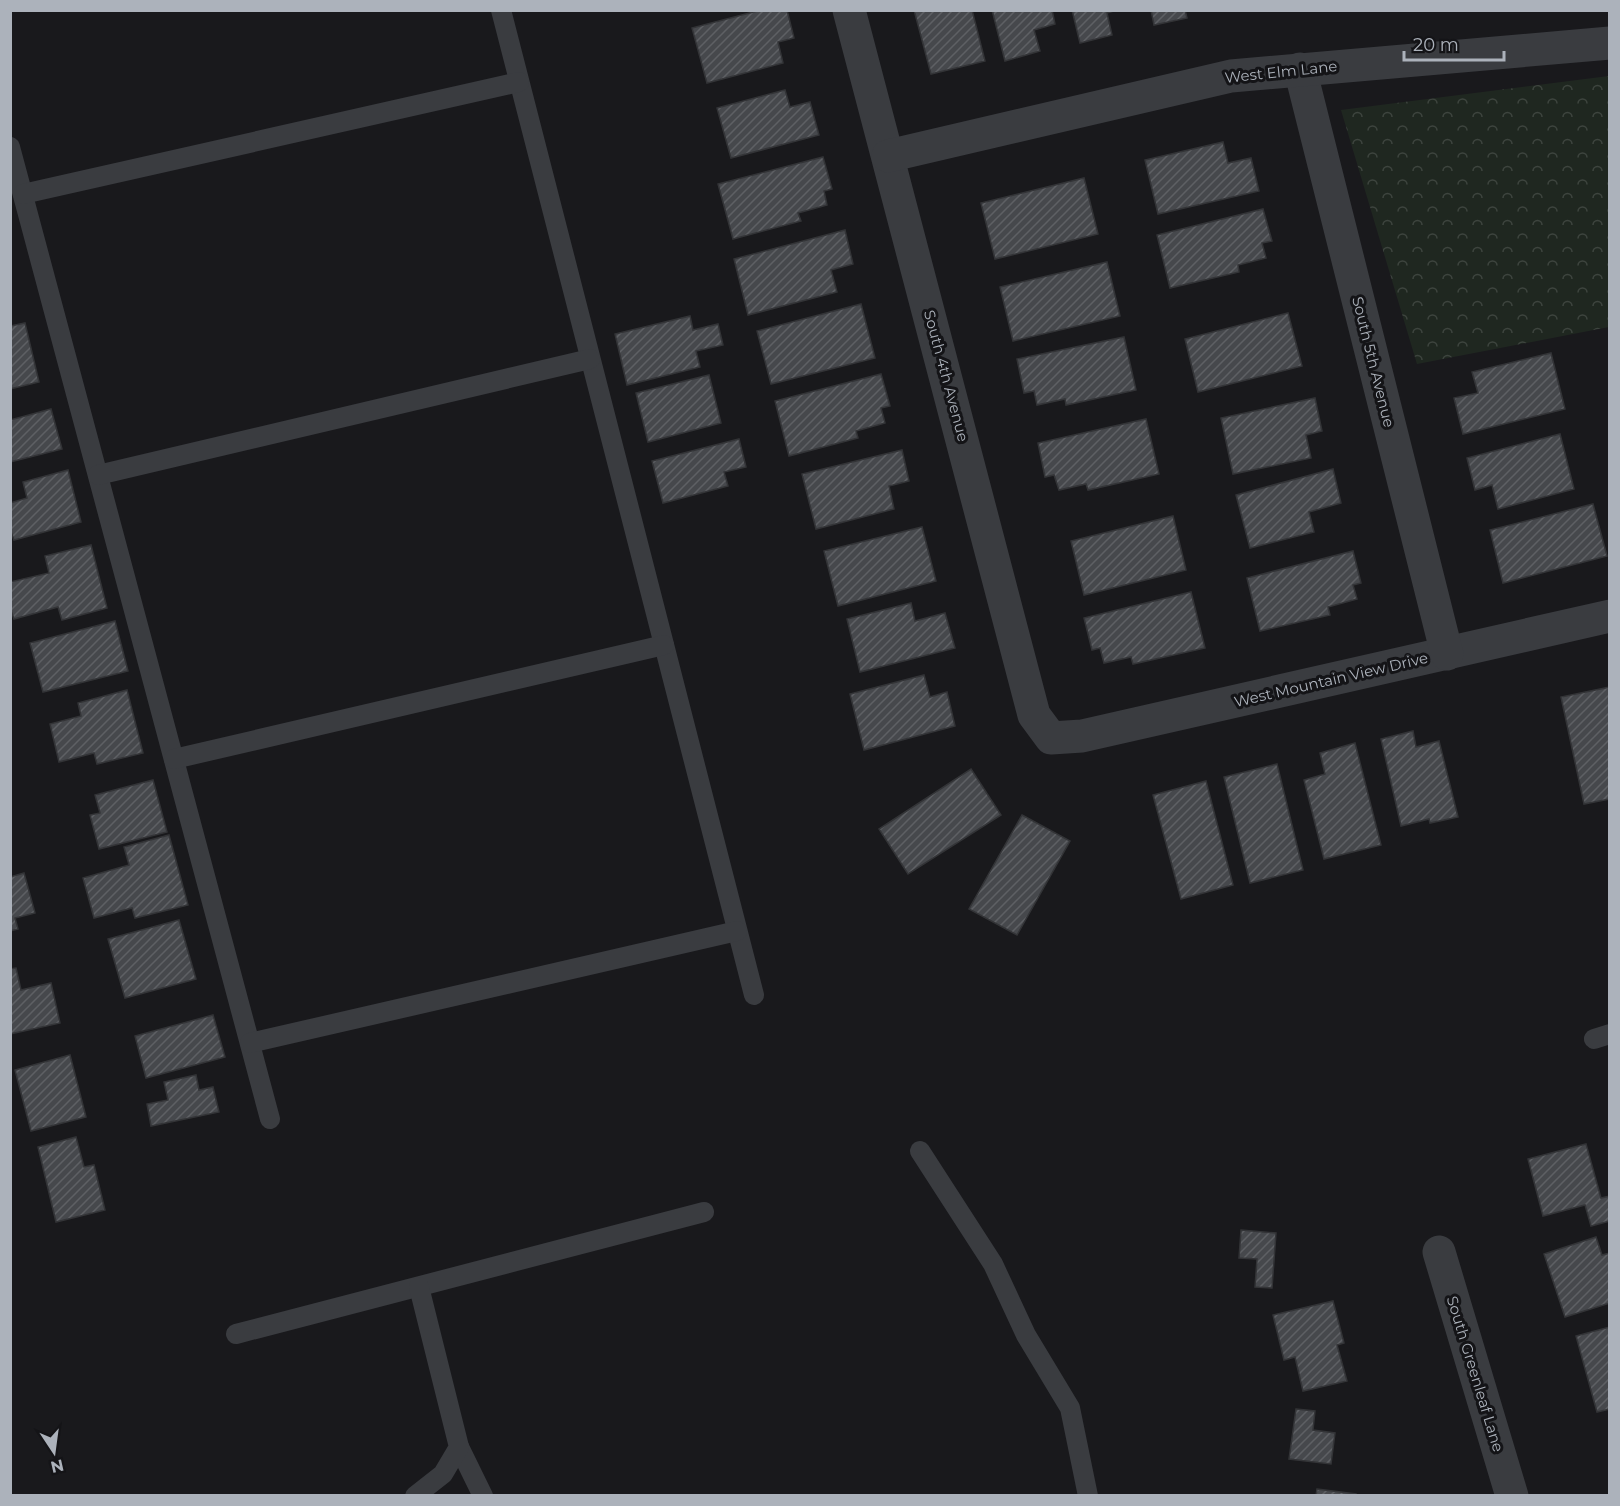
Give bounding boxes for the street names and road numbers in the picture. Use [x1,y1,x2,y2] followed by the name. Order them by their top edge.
[1224,56,1338,87] street label: West Elm Lane
[1348,295,1399,429] street label: South 5th Avenue
[920,308,973,444] street label: South 4th Avenue
[1232,648,1430,711] street label: West Mountain View Drive
[1443,1294,1508,1454] street label: South Greenleaf Lane

